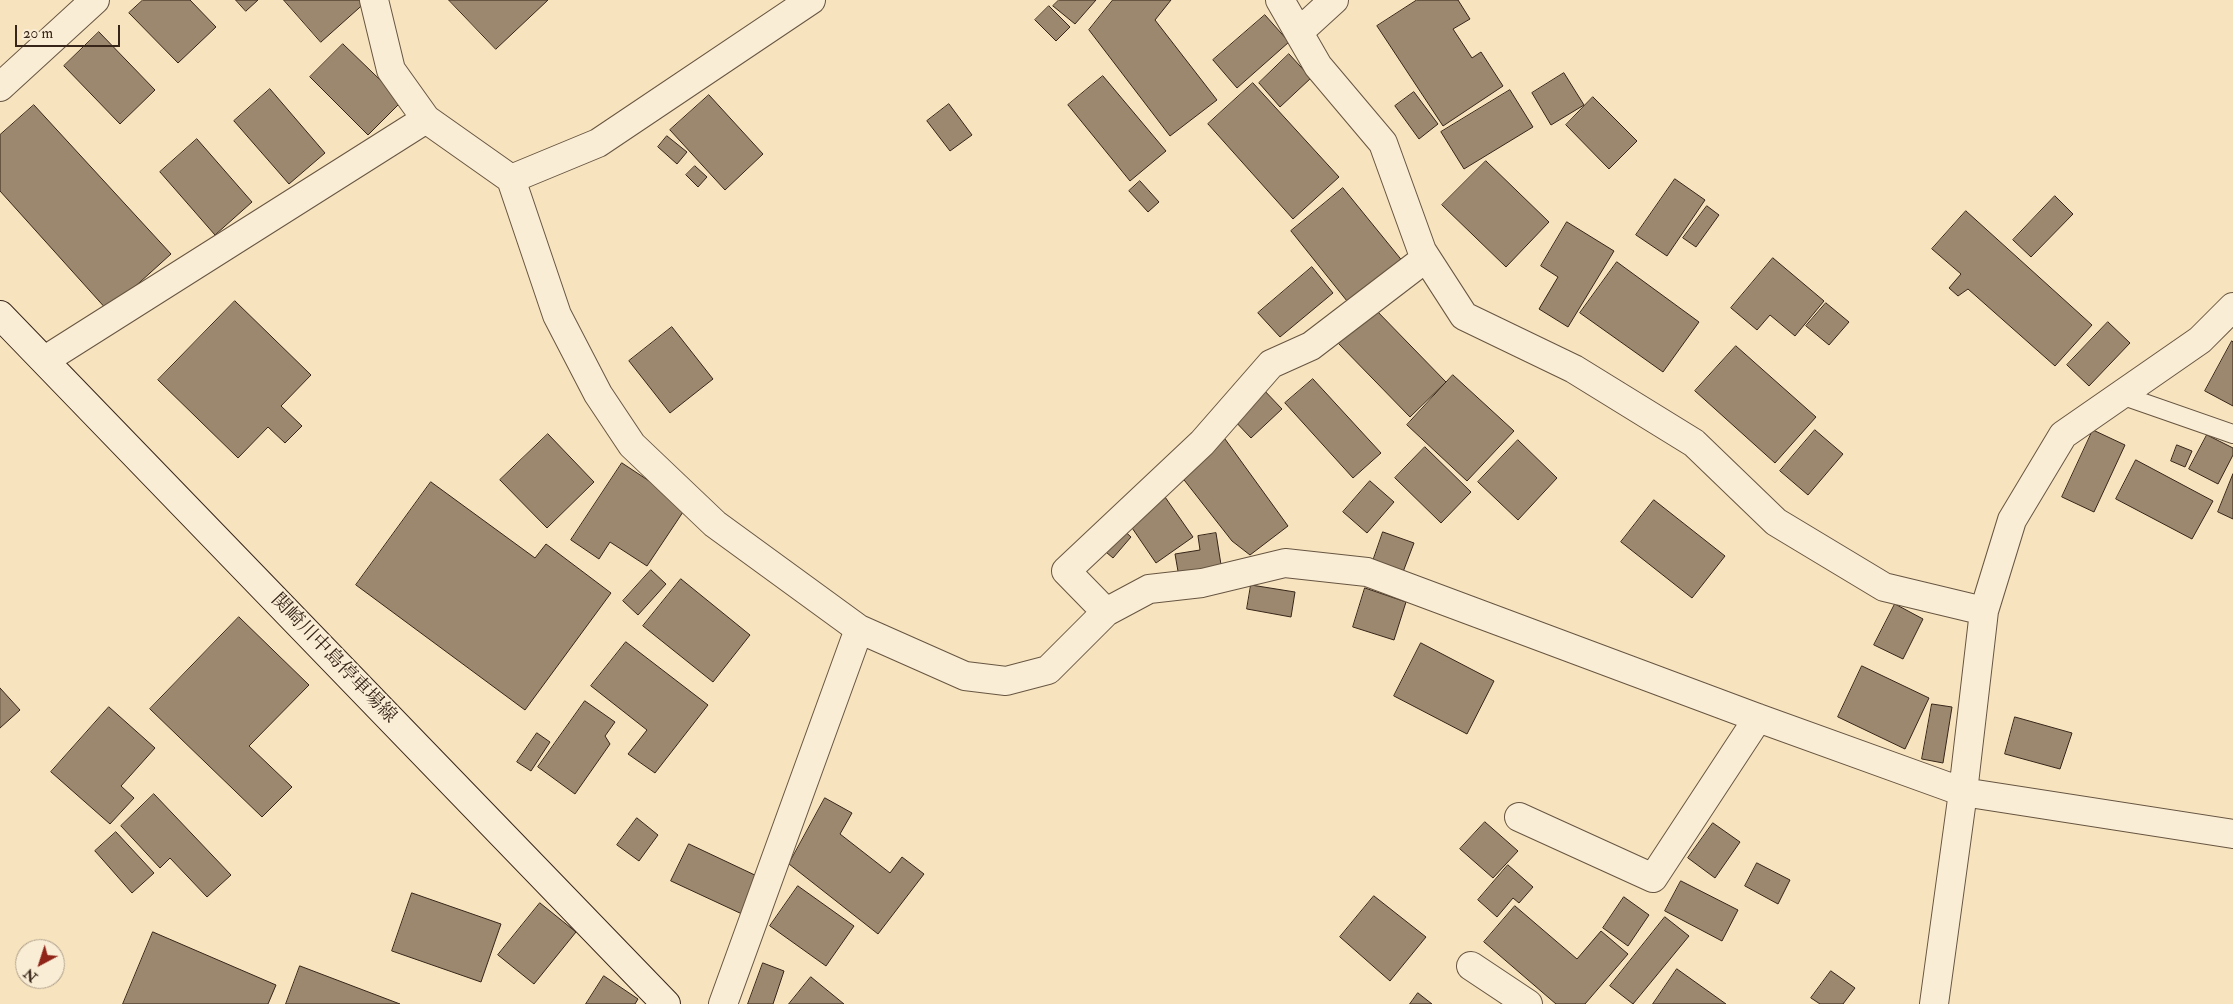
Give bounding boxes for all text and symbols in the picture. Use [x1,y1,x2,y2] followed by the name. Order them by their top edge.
[18,15,122,47] scale bar
[23,24,53,43] text: 20 m
[265,590,401,728] street label: 関崎川中島停車場線
[15,939,65,989] north arrow
[20,965,41,986] text: N

